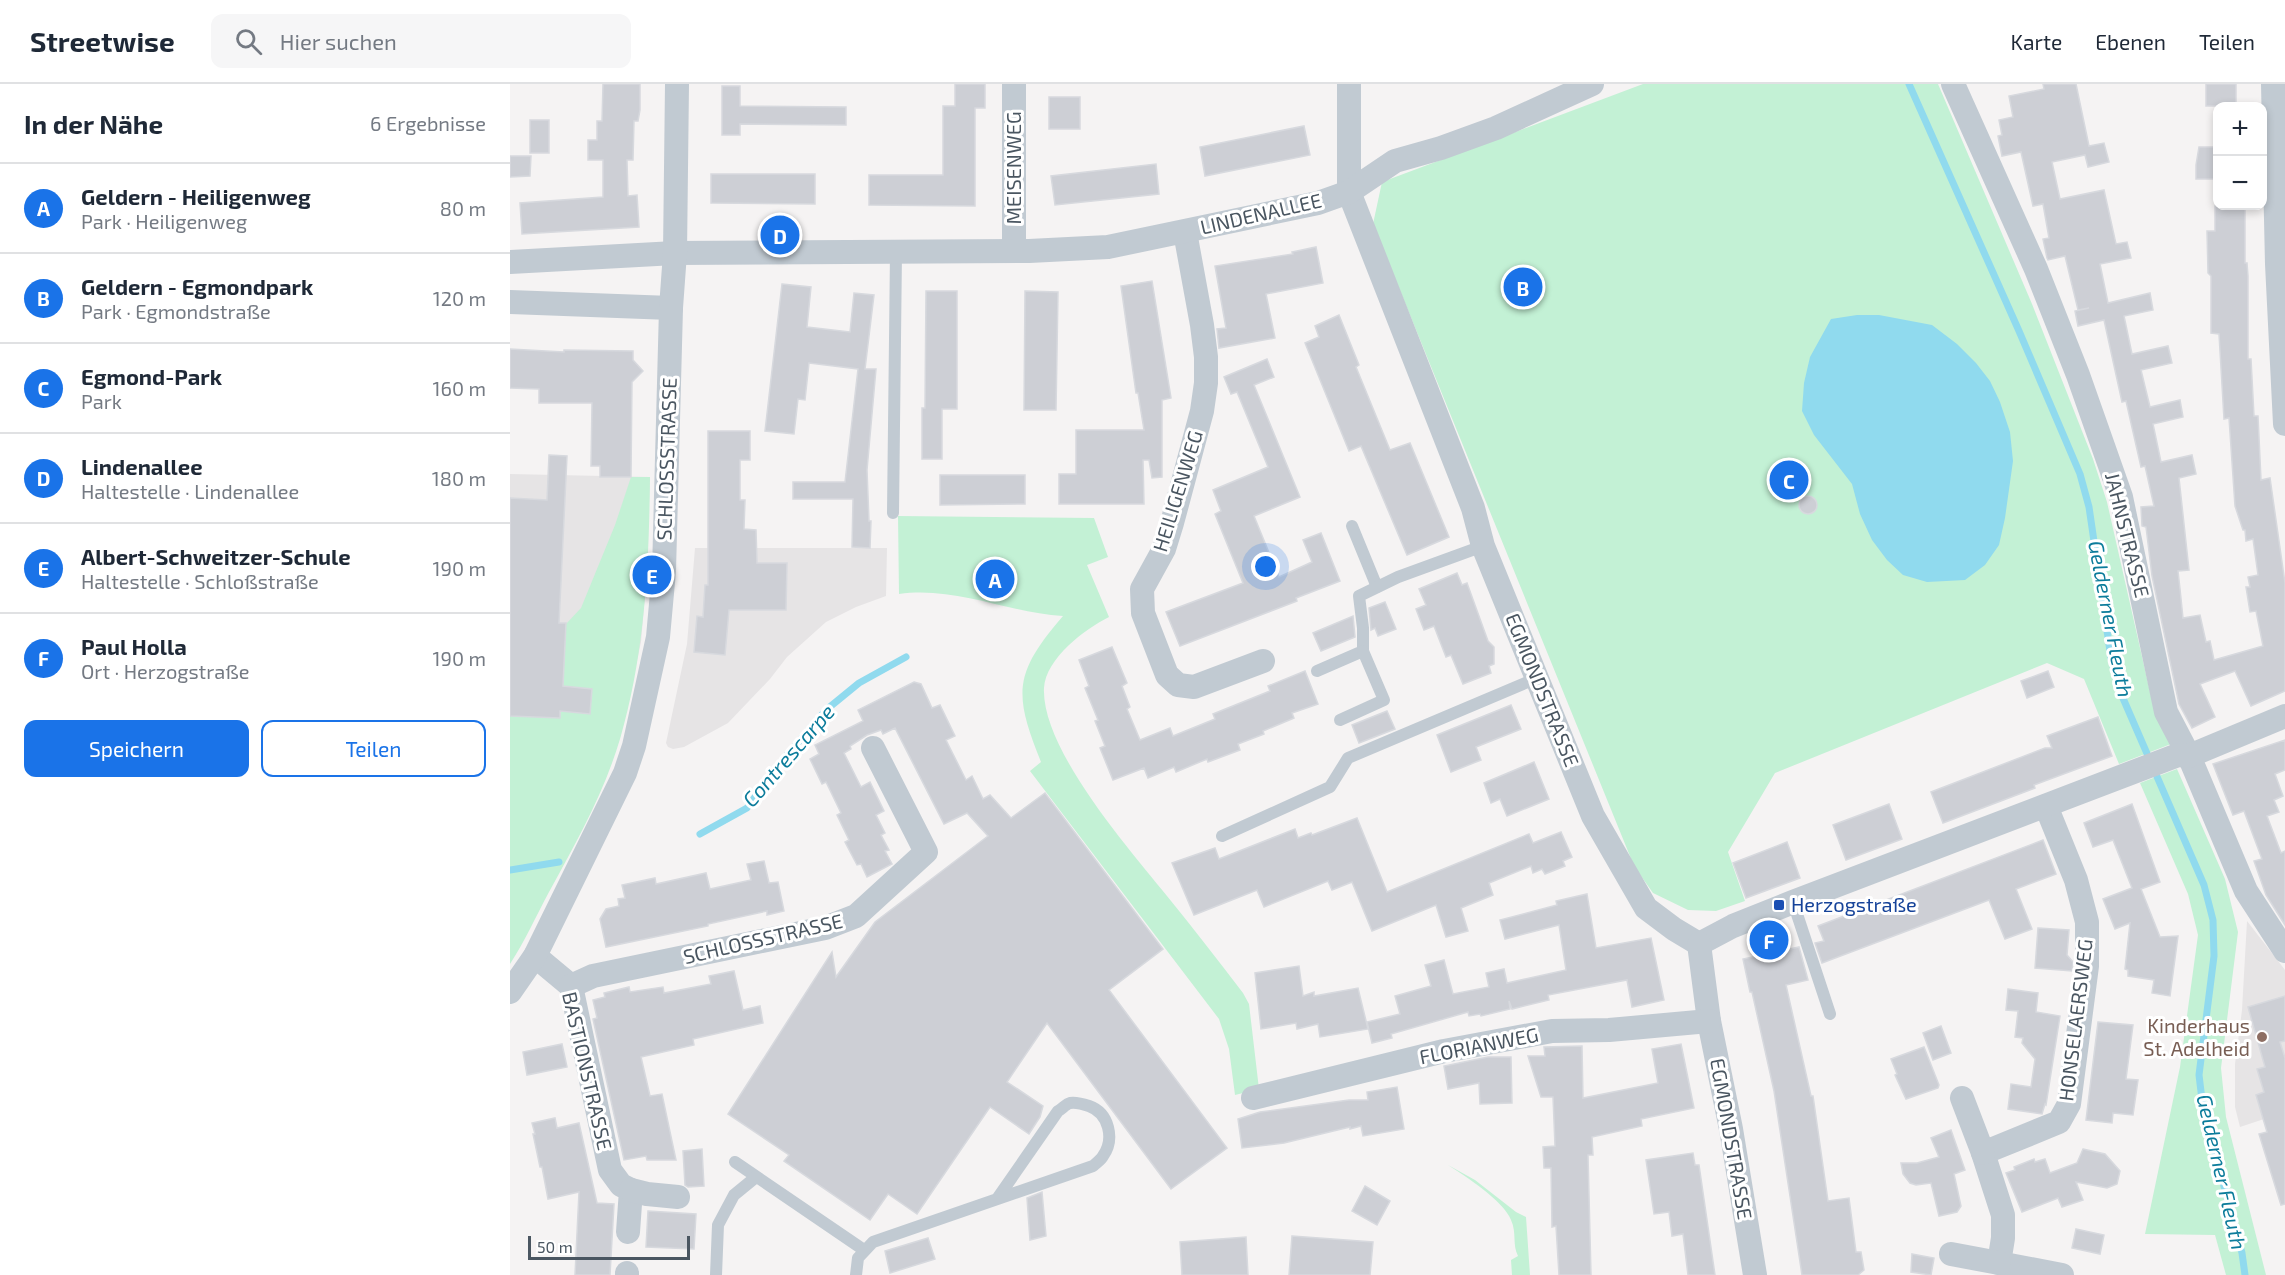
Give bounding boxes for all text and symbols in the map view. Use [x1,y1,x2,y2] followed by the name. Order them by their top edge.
[211,14,631,68] search box
[30,24,175,58] text: Streetwise
[232,25,265,58] icon: search
[280,28,397,54] text: Hier suchen
[2011,29,2062,54] text: Karte
[2095,29,2166,54] text: Ebenen
[2199,29,2255,54] text: Teilen
[2213,102,2267,210] map controls
[2213,102,2267,156] button: +
[24,108,163,139] text: In der Nähe
[370,111,486,135] text: 6 Ergebnisse
[1001,111,1025,225] street label: MEISENWEG
[2213,156,2267,210] button: −
[81,183,311,209] text: Geldern - Heiligenweg
[1198,187,1324,239] street label: LINDENALLEE
[37,196,50,220] text: A
[440,196,486,220] text: 80 m
[81,209,247,233] text: Park · Heiligenweg
[760,212,800,258] pin: D
[1504,264,1542,310] pin: B
[81,273,313,299] text: Geldern - Egmondpark
[37,286,50,310] text: B
[433,286,486,310] text: 120 m
[81,299,271,323] text: Park · Egmondstraße
[81,363,222,389] text: Egmond-Park
[38,376,49,400] text: C
[433,376,486,400] text: 160 m
[651,377,681,541] street label: SCHLOSSSTRASSE
[81,389,122,413] text: Park
[1147,427,1207,554] street label: HEILIGENWEG
[81,453,203,479] text: Lindenallee
[1770,458,1808,502] pin: C
[37,466,50,490] text: D
[432,466,486,490] text: 180 m
[2101,470,2155,600] street label: JAHNSTRASSE
[81,479,299,503] text: Haltestelle · Lindenallee
[2084,538,2139,699] water label: Gelderner Fleuth
[81,543,351,569] text: Albert-Schweitzer-Schule
[632,552,672,598] pin: E
[1251,552,1280,581] your location
[38,556,49,580] text: E
[433,556,486,580] text: 190 m
[976,556,1014,602] pin: A
[81,569,319,593] text: Haltestelle · Schloßstraße
[1501,609,1585,770] street label: EGMONDSTRASSE
[81,633,187,659] text: Paul Holla
[38,646,49,670] text: F
[433,646,486,670] text: 190 m
[81,659,249,683] text: Ort · Herzogstraße
[737,699,839,811] water label: Contrescarpe
[24,720,249,777] button: Speichern
[261,720,486,777] button: Teilen
[1791,892,1917,916] place label: Herzogstraße
[1772,898,1786,912] marker: Herzogstraße
[681,908,845,968] street label: SCHLOSSSTRASSE
[1750,918,1788,962] pin: F
[2053,937,2097,1102] street label: HONSELAERSWEG
[558,989,618,1152] street label: BASTIONSTRASSE
[2143,1013,2250,1060] place label: Kinderhaus St. Adelheid
[1417,1022,1540,1068] street label: FLORIANWEG
[2255,1030,2269,1044] marker: Kinderhaus St. Adelheid
[1706,1056,1758,1221] street label: EGMONDSTRASSE
[2192,1091,2253,1252] water label: Gelderner Fleuth
[528,1233,690,1260] scale bar
[537,1237,573,1256] text: 50 m

